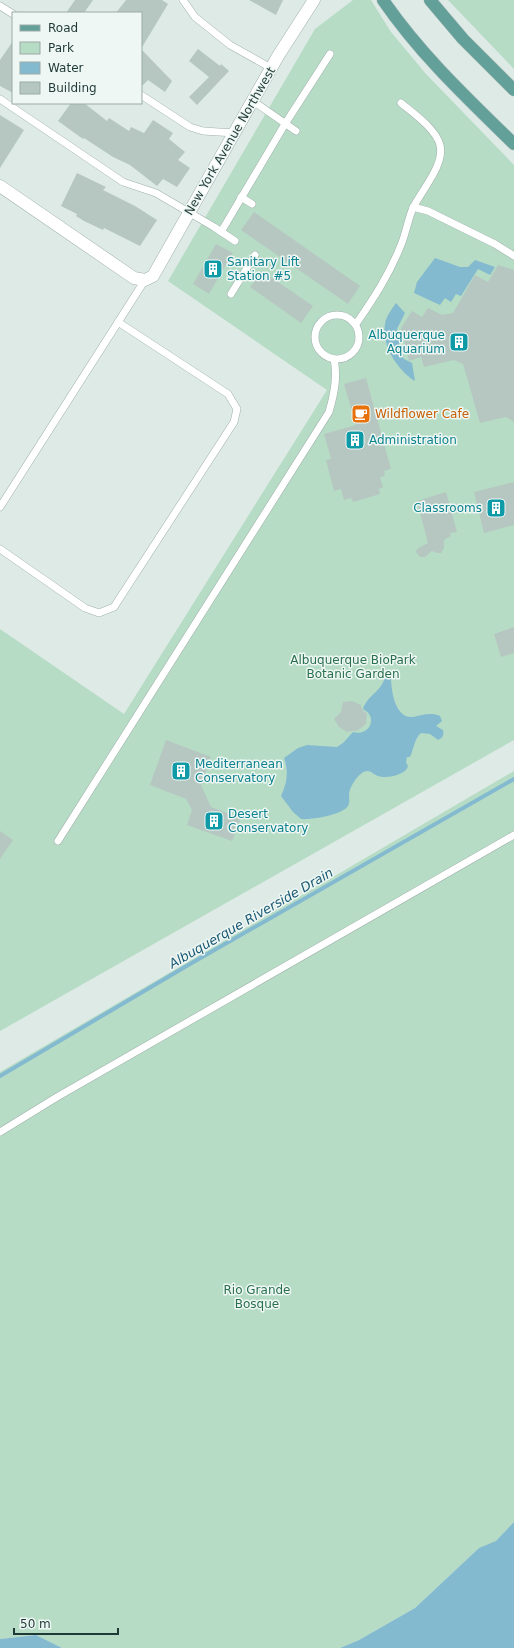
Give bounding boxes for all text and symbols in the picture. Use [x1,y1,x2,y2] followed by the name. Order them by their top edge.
[12,12,142,104] legend
[48,21,78,35] text: Road
[48,41,74,55] text: Park
[48,61,84,75] text: Water
[182,64,278,218] street label: New York Avenue Northwest
[48,81,97,95] text: Building
[227,255,300,283] place label: Sanitary Lift Station #5
[202,258,224,280] building icon: Sanitary Lift Station #5
[368,328,445,356] place label: Albuquerque Aquarium
[448,331,470,353] building icon: Albuquerque Aquarium
[350,403,372,425] cafe icon: Wildflower Cafe
[375,407,469,421] place label: Wildflower Cafe
[344,429,366,451] building icon: Administration
[369,433,457,447] place label: Administration
[485,497,507,519] building icon: Classrooms
[413,501,482,515] place label: Classrooms
[290,653,416,681] park label: Albuquerque BioPark Botanic Garden
[195,757,283,785] place label: Mediterranean Conservatory
[170,760,192,782] building icon: Mediterranean Conservatory
[228,807,308,835] place label: Desert Conservatory
[203,810,225,832] building icon: Desert Conservatory
[165,865,336,972] water label: Albuquerque Riverside Drain
[223,1283,291,1311] park label: Rio Grande Bosque
[14,1610,118,1636] scale bar
[20,1617,51,1631] text: 50 m

